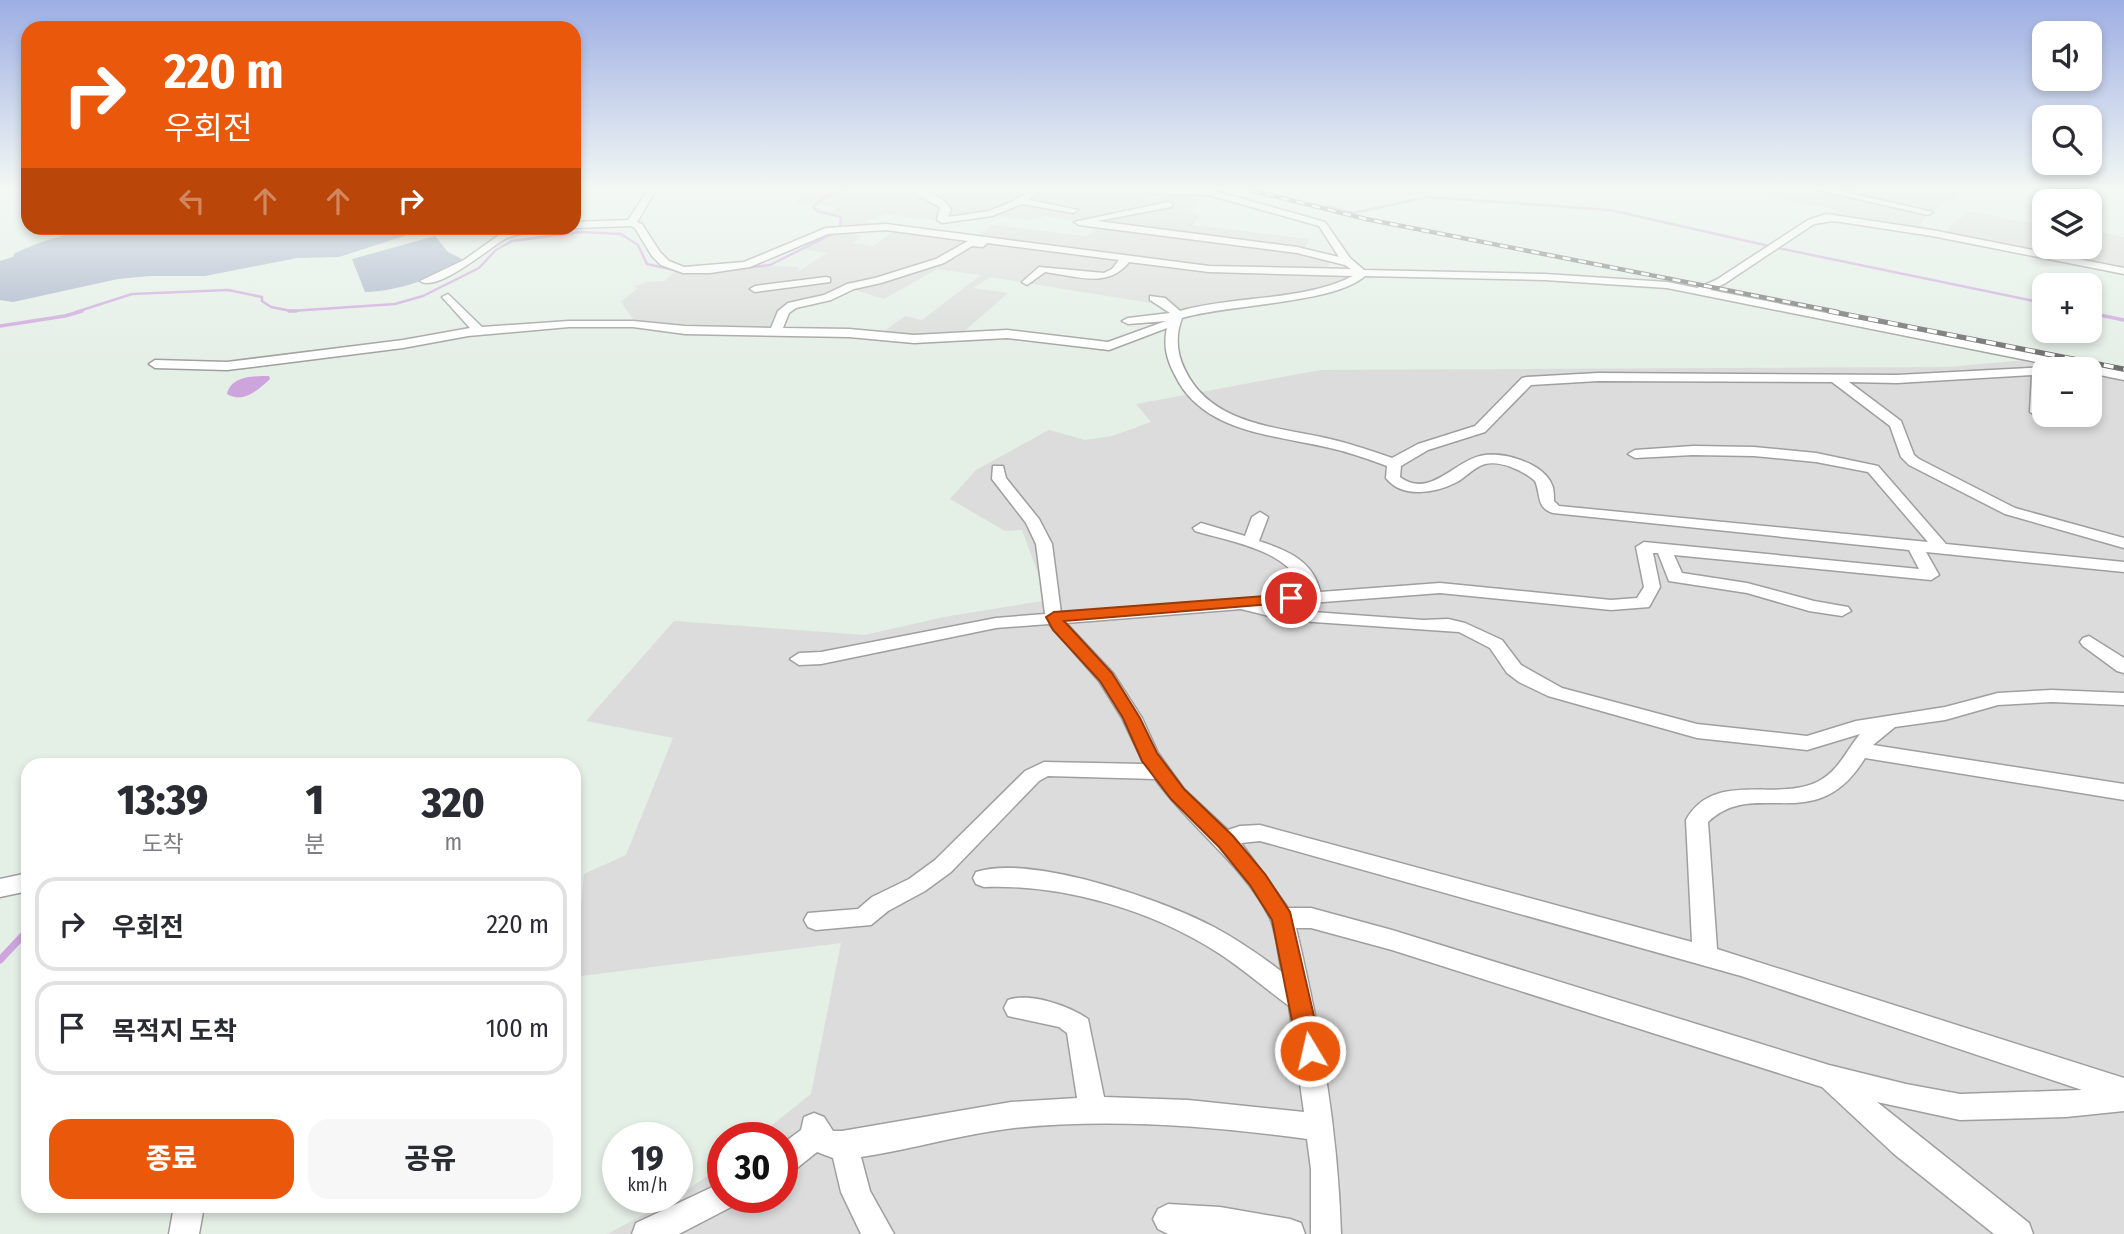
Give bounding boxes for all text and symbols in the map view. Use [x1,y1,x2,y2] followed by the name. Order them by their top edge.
[2032,21,2102,427] map controls
[2032,21,2102,91] button: sound
[164,42,284,101] text: 220 m
[49,49,140,140] icon: right
[2032,105,2102,175] button: search
[164,109,252,147] text: 우회전
[173,182,211,220] icon: left
[246,182,284,220] icon: ahead
[319,182,357,220] icon: ahead
[392,182,430,220] icon: right
[2032,189,2102,259] button: layers
[2032,273,2102,343] button: +
[2032,357,2102,427] button: −
[1261,568,1321,628] pin
[1272,579,1310,617] icon: arrive
[117,775,208,825] text: 13:39
[306,775,324,825] text: 1
[422,778,485,828] text: 320
[444,828,462,856] text: m
[142,830,184,858] text: 도착
[304,830,326,858] text: 분
[53,905,91,943] icon: right
[486,909,549,940] text: 220 m
[112,912,184,943] text: 우회전
[53,1009,91,1047] icon: arrive
[486,1013,549,1044] text: 100 m
[1273,1014,1347,1088] position arrow
[112,1016,237,1047] text: 목적지 도착
[49,1119,294,1199] button: 종료
[308,1119,553,1199] button: 공유
[707,1122,798,1213] speed limit sign: 30
[631,1137,664,1179] text: 19
[627,1174,668,1196] text: km/h

